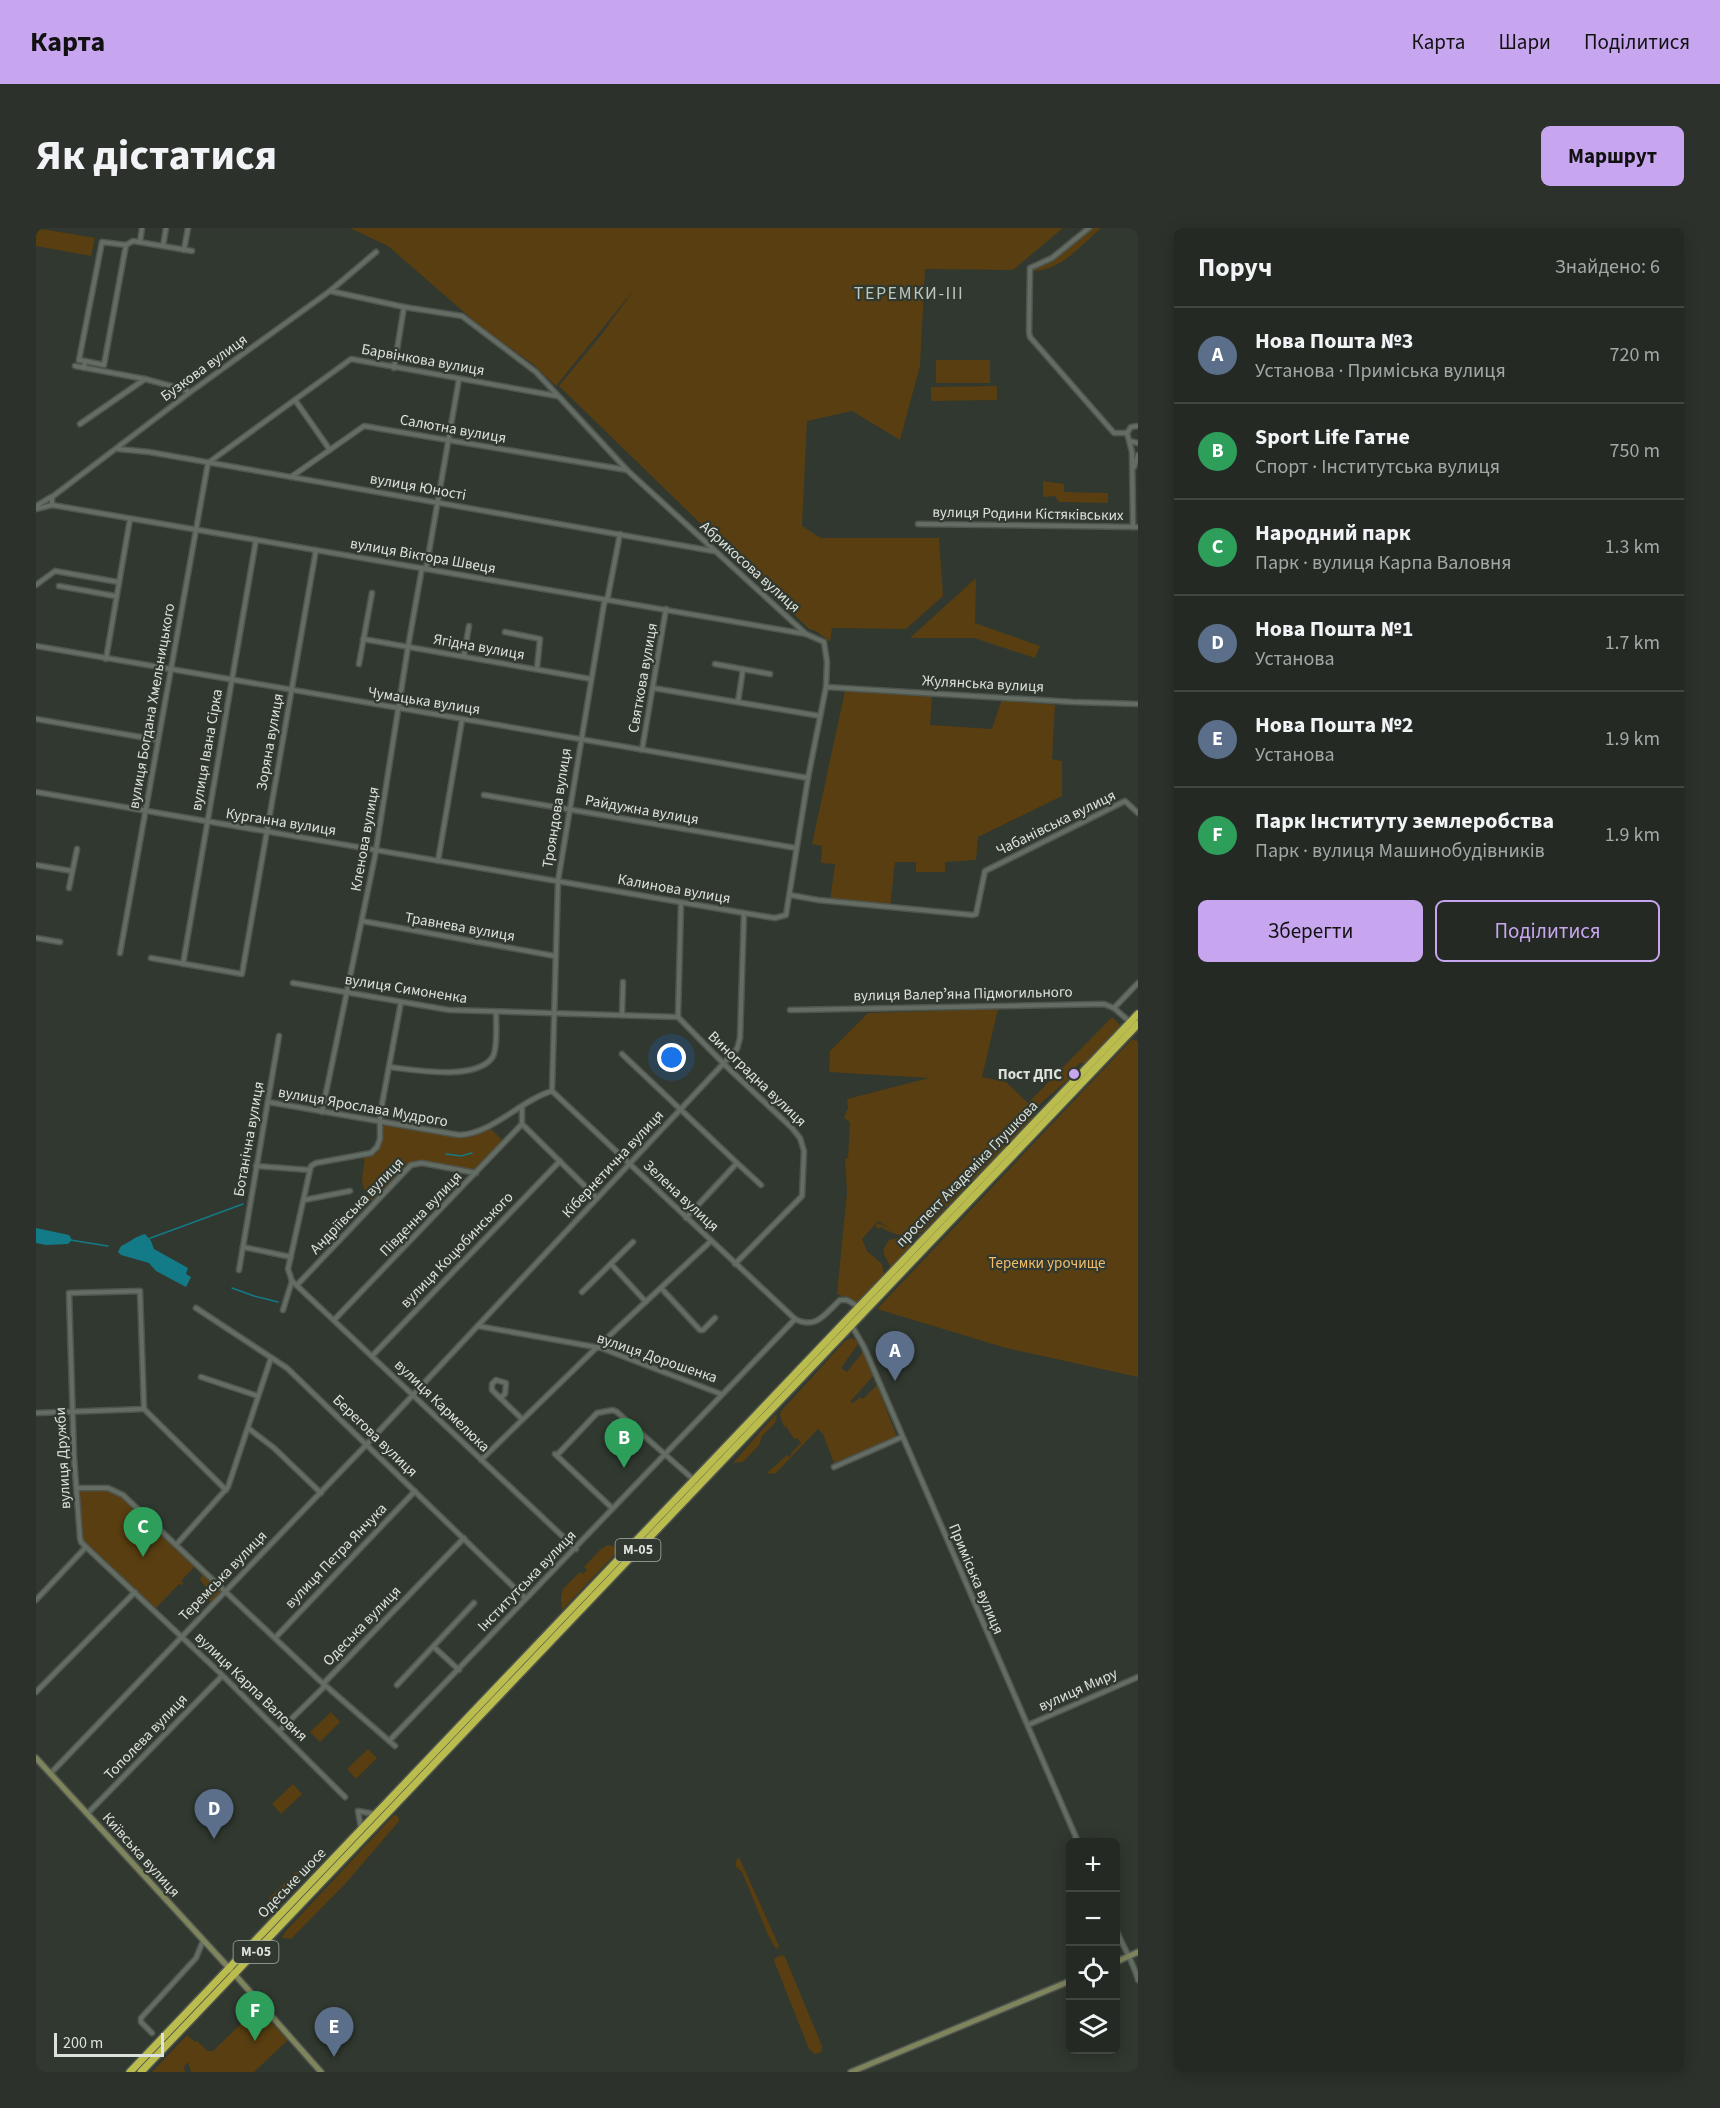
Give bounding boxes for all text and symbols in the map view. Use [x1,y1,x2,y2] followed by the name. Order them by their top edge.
[30,22,105,62] text: Карта
[1412,27,1465,57] text: Карта
[1498,27,1551,57] text: Шари
[1584,27,1690,57] text: Поділитися
[36,126,277,186] text: Як дістатися
[1541,126,1684,186] button: Маршрут
[1198,249,1272,286] text: Поруч
[1555,253,1660,281] text: Знайдено: 6
[854,281,964,306] district label: ТЕРЕМКИ-III
[1255,325,1413,357] text: Нова Пошта №3
[156,329,252,407] street label: Бузкова вулиця
[360,339,486,381] street label: Барвінкова вулиця
[1212,341,1223,369] text: A
[1610,341,1660,369] text: 720 m
[1255,357,1506,385] text: Установа · Приміська вулиця
[398,409,508,449] street label: Салютна вулиця
[1255,421,1410,453] text: Sport Life Гатне
[1211,437,1224,465] text: B
[1610,437,1660,465] text: 750 m
[1255,453,1500,481] text: Спорт · Інститутська вулиця
[368,468,468,506] street label: вулиця Юності
[932,502,1124,526] street label: вулиця Родини Кістяківських
[695,516,805,618] street label: Абрикосова вулиця
[1255,517,1411,549] text: Народний парк
[349,533,497,579] street label: вулиця Віктора Швеця
[1212,533,1223,561] text: C
[1605,533,1660,561] text: 1.3 km
[1255,549,1512,577] text: Парк · вулиця Карпа Валовня
[124,602,180,810] street label: вулиця Богдана Хмельницького
[1255,613,1413,645] text: Нова Пошта №1
[623,621,663,735] street label: Святкова вулиця
[432,629,526,665] street label: Ягідна вулиця
[1211,629,1224,657] text: D
[1605,629,1660,657] text: 1.7 km
[1255,645,1335,673] text: Установа
[921,670,1045,698] street label: Жулянська вулиця
[366,682,482,720] street label: Чумацька вулиця
[186,687,228,813] street label: вулиця Івана Сірка
[251,692,289,792] street label: Зоряна вулиця
[1255,709,1413,741] text: Нова Пошта №2
[1212,725,1223,753] text: E
[1605,725,1660,753] text: 1.9 km
[1255,741,1335,769] text: Установа
[537,747,577,869] street label: Трояндова вулиця
[345,785,385,893] street label: Кленова вулиця
[993,785,1119,861] street label: Чабанівська вулиця
[584,790,700,830] street label: Райдужна вулиця
[224,803,338,841] street label: Курганна вулиця
[1255,805,1554,837] text: Парк Інституту землеробства
[1212,821,1223,849] text: F
[1605,821,1660,849] text: 1.9 km
[1255,837,1545,865] text: Парк · вулиця Машинобудівників
[616,869,732,909] street label: Калинова вулиця
[1198,900,1423,962] button: Зберегти
[1435,900,1660,962] button: Поділитися
[403,907,517,947] street label: Травнева вулиця
[343,969,469,1009] street label: вулиця Симоненка
[853,982,1073,1006] street label: вулиця Валерʼяна Підмогильного
[703,1026,811,1132] street label: Виноградна вулиця
[657,1043,686,1072] your location
[998,1064,1062,1085] place label: Пост ДПС
[1067,1067,1081,1081] marker: Пост ДПС
[229,1080,269,1198] street label: Ботанічна вулиця
[276,1082,450,1132] street label: вулиця Ярослава Мудрого
[891,1096,1043,1252] street label: проспект Академіка Глушкова
[557,1105,669,1223] street label: Кібернетична вулиця
[305,1153,409,1259] street label: Андріївська вулиця
[638,1155,724,1237] street label: Зелена вулиця
[375,1167,467,1261] street label: Південна вулиця
[396,1187,518,1313] street label: вулиця Коцюбинського
[988,1253,1106,1274] park label: Теремки урочище
[594,1328,720,1388] street label: вулиця Дорошенка
[876,1332,914,1381] pin: A
[390,1355,494,1457] street label: вулиця Кармелюка
[328,1390,422,1482] street label: Берегова вулиця
[50,1407,76,1509] street label: вулиця Дружби
[604,1418,644,1468] pin: B
[280,1499,392,1613] street label: вулиця Петра Янчука
[124,1508,162,1557] pin: C
[943,1520,1009,1638] street label: Приміська вулиця
[473,1525,581,1637] street label: Інститутська вулиця
[174,1526,272,1626] street label: Теремська вулиця
[616,1539,660,1561] road number: М-05
[318,1581,406,1671] street label: Одеська вулиця
[190,1627,312,1747] street label: вулиця Карпа Валовня
[1035,1663,1121,1717] street label: вулиця Миру
[99,1689,193,1785] street label: Тополева вулиця
[194,1790,234,1839] pin: D
[97,1808,185,1902] street label: Київська вулиця
[1066,1838,1120,2054] map controls
[1066,1838,1120,1892] button: +
[253,1843,331,1923] street label: Одеське шосе
[1066,1892,1120,1946] button: −
[234,1941,278,1963] road number: М-05
[1066,1946,1120,2000] button: locate
[236,1992,274,2041] pin: F
[1066,2000,1120,2054] button: layers
[314,2008,354,2057] pin: E
[54,2030,164,2058] scale bar
[63,2032,103,2054] text: 200 m

